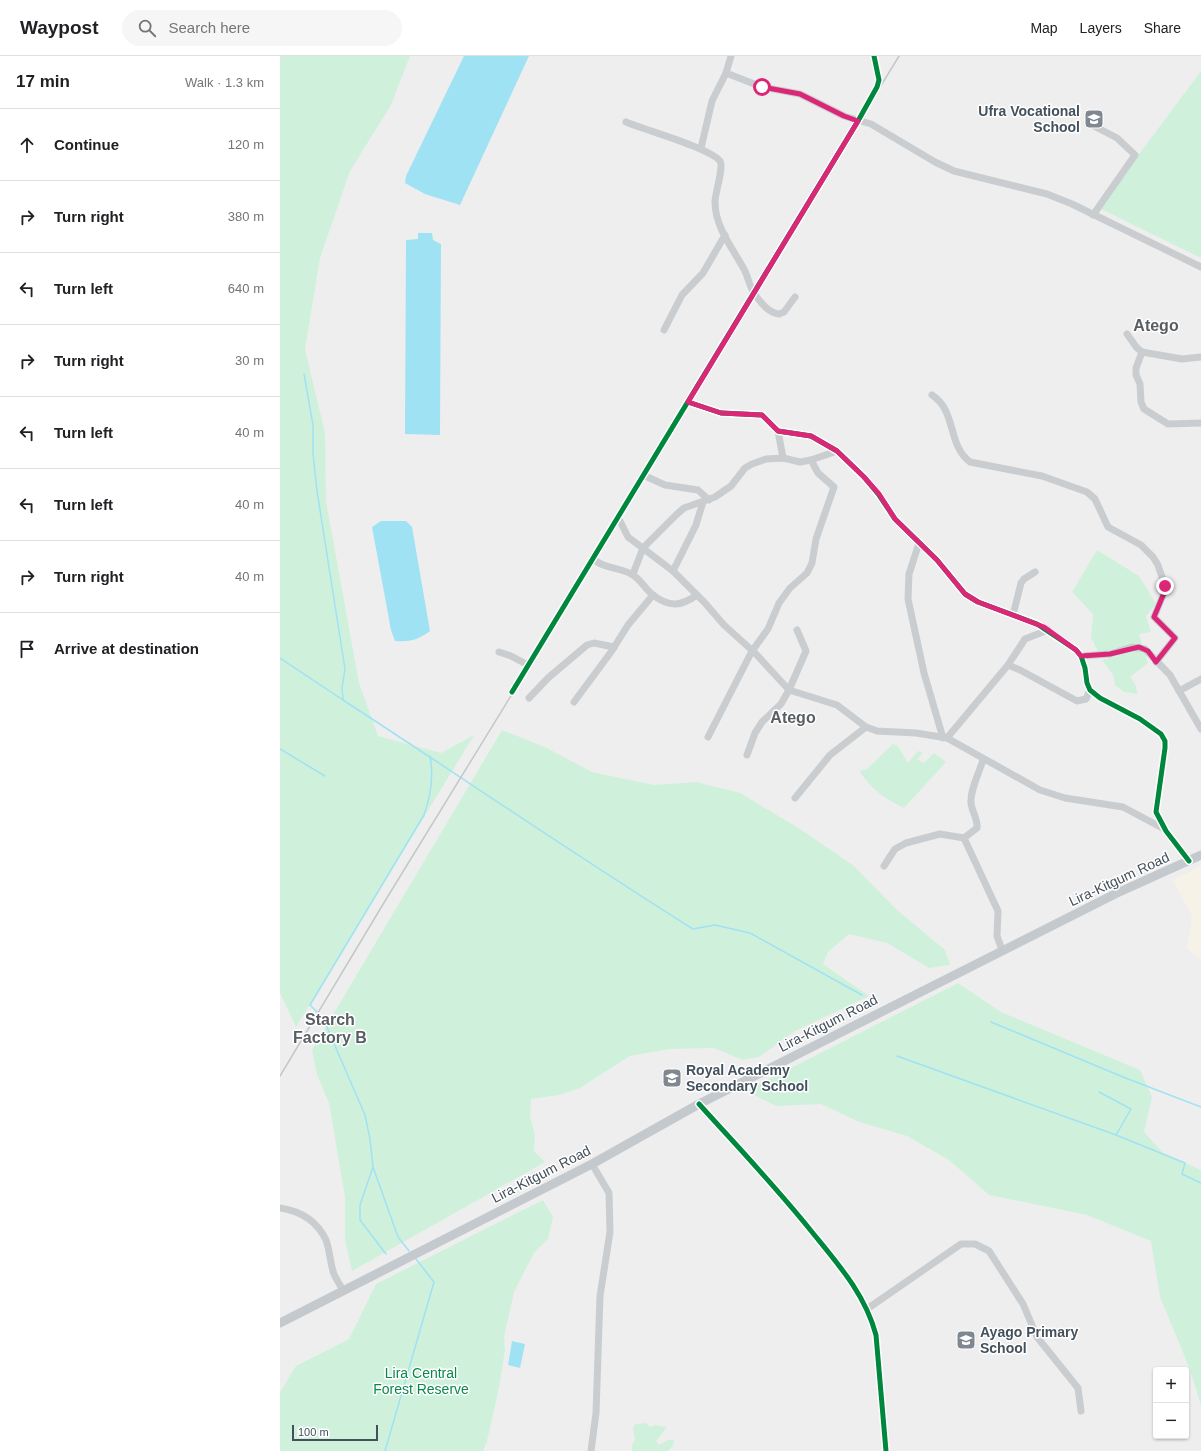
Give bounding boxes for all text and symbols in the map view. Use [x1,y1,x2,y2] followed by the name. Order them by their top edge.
[122,10,402,46] search box
[20,17,98,38] text: Waypost
[136,17,158,39] icon: search
[168,19,250,36] text: Search here
[1030,20,1058,36] text: Map
[1080,20,1122,36] text: Layers
[1144,20,1181,36] text: Share
[16,72,70,91] text: 17 min
[185,75,264,90] text: Walk · 1.3 km
[753,78,771,96] route start
[978,103,1080,135] place label: Ufra Vocational School
[1083,108,1105,130] school or university icon: Ufra Vocational School
[16,134,38,156] icon: ahead
[54,136,119,153] text: Continue
[228,137,264,152] text: 120 m
[16,206,38,228] icon: right
[54,208,124,225] text: Turn right
[228,209,264,224] text: 380 m
[16,278,38,300] icon: left
[54,280,113,297] text: Turn left
[228,281,264,296] text: 640 m
[1133,317,1179,334] district label: Atego
[16,350,38,372] icon: right
[54,352,124,369] text: Turn right
[235,353,264,368] text: 30 m
[16,422,38,444] icon: left
[54,424,113,441] text: Turn left
[235,425,264,440] text: 40 m
[16,494,38,516] icon: left
[54,496,113,513] text: Turn left
[235,497,264,512] text: 40 m
[16,566,38,588] icon: right
[54,568,124,585] text: Turn right
[235,569,264,584] text: 40 m
[1156,577,1174,595] route end
[16,638,38,660] icon: arrive
[54,640,199,657] text: Arrive at destination
[770,709,816,726] district label: Atego
[1066,849,1172,909] street label: Lira-Kitgum Road
[776,991,880,1055] street label: Lira-Kitgum Road
[293,1011,367,1046] district label: Starch Factory B
[686,1062,808,1094] place label: Royal Academy Secondary School
[661,1067,683,1089] school or university icon: Royal Academy Secondary School
[489,1142,593,1206] street label: Lira-Kitgum Road
[980,1324,1079,1356] place label: Ayago Primary School
[955,1329,977,1351] school or university icon: Ayago Primary School
[373,1365,469,1397] park label: Lira Central Forest Reserve
[1153,1367,1189,1439] map controls
[1153,1367,1189,1403] button: +
[1153,1403,1189,1439] button: −
[292,1423,378,1442] scale bar
[298,1426,329,1438] text: 100 m

